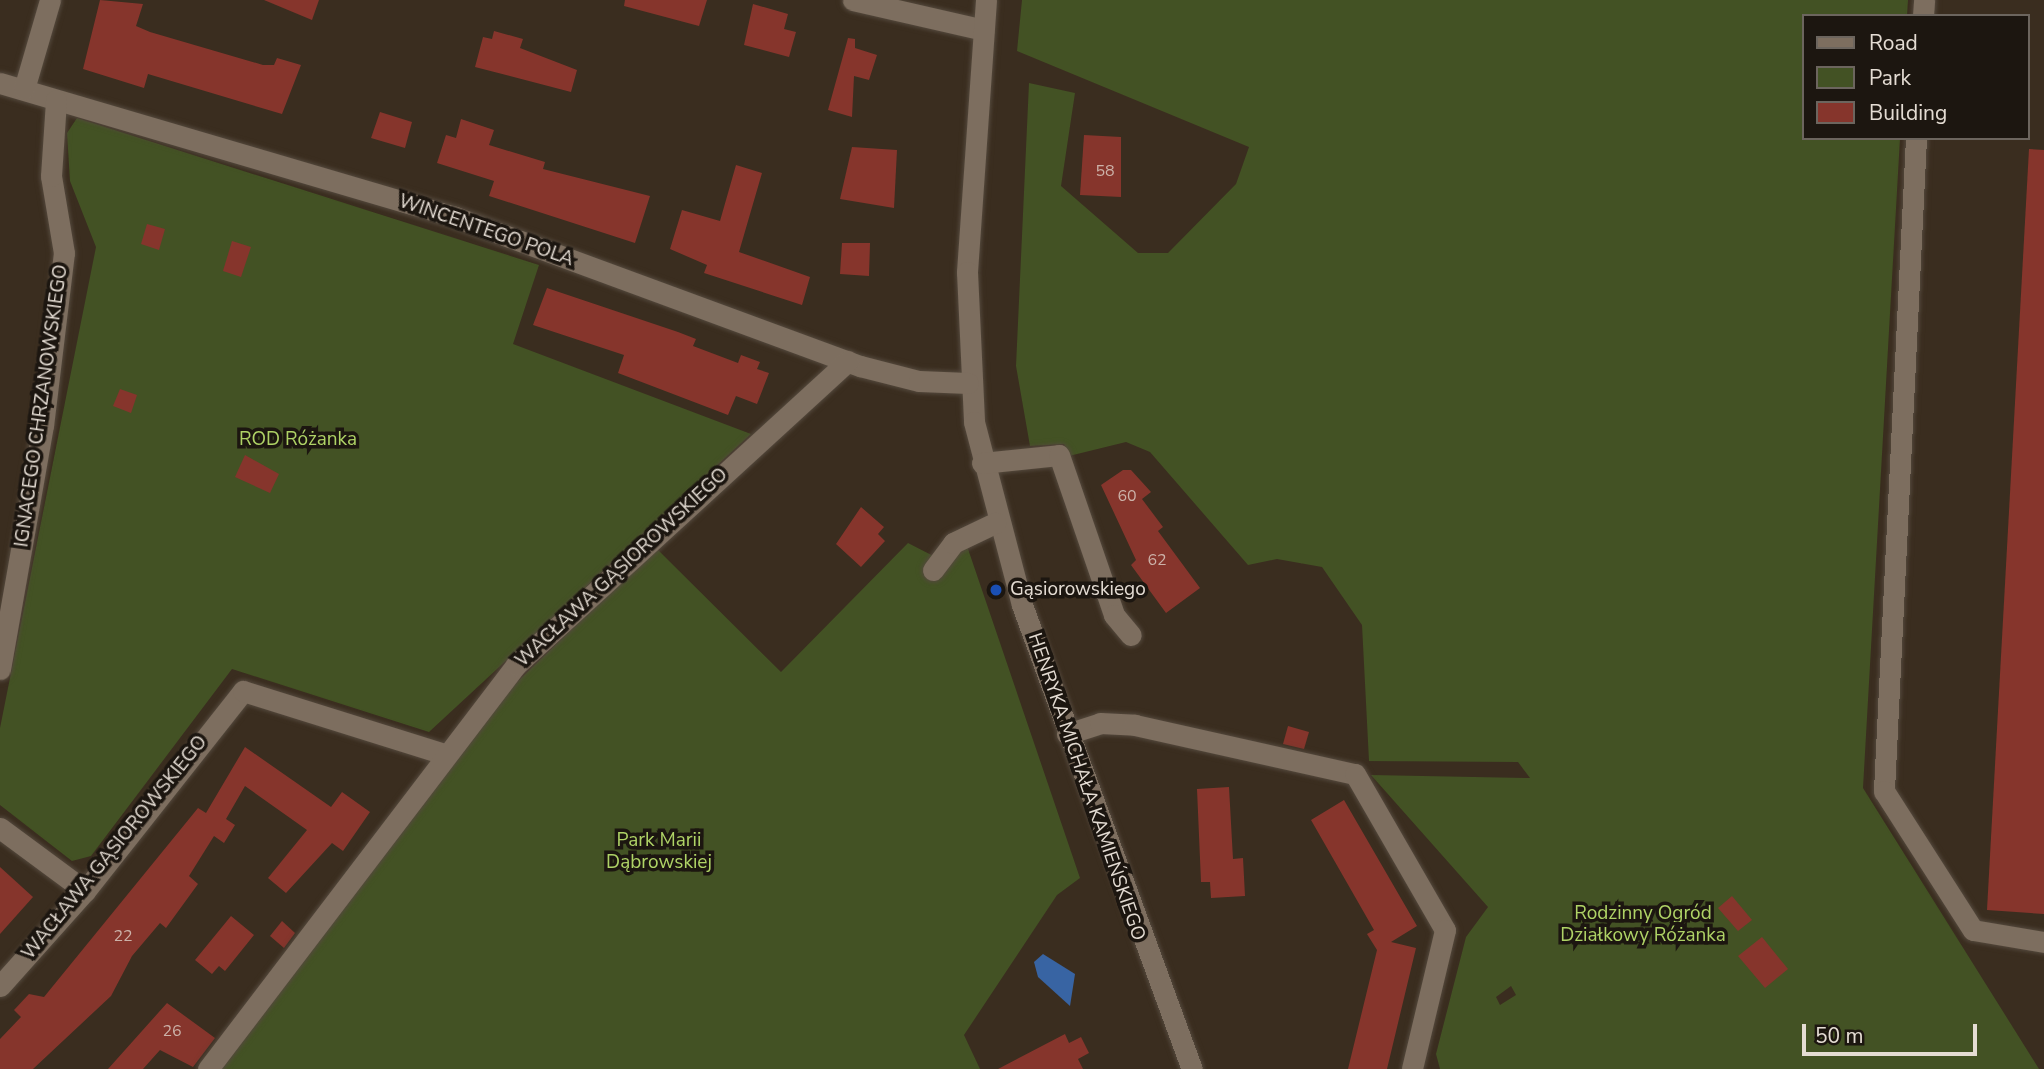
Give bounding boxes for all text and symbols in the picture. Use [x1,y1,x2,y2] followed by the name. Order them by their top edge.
[1802,14,2030,140] legend
[1869,29,1918,57] text: Road
[1869,64,1911,92] text: Park
[1869,99,1947,127] text: Building
[1095,161,1115,181] house number: 58
[395,190,577,272] street label: WINCENTEGO POLA
[11,263,73,549] street label: IGNACEGO CHRZANOWSKIEGO
[239,429,357,451] park label: ROD Różanka
[511,464,733,672] street label: WACŁAWA GĄSIOROWSKIEGO
[1117,486,1137,506] house number: 60
[1147,550,1167,570] house number: 62
[1010,579,1146,601] place label: Gąsiorowskiego
[988,582,1004,598] marker: Gąsiorowskiego
[1022,630,1150,944] street label: HENRYKA MICHAŁA KAMIEŃSKIEGO
[18,731,212,965] street label: WACŁAWA GĄSIOROWSKIEGO
[606,830,712,874] park label: Park Marii Dąbrowskiej
[1560,903,1726,947] park label: Rodzinny Ogród Działkowy Różanka
[113,926,133,946] house number: 22
[1806,1010,1981,1054] scale bar
[162,1021,182,1041] house number: 26
[1815,1022,1864,1050] text: 50 m

